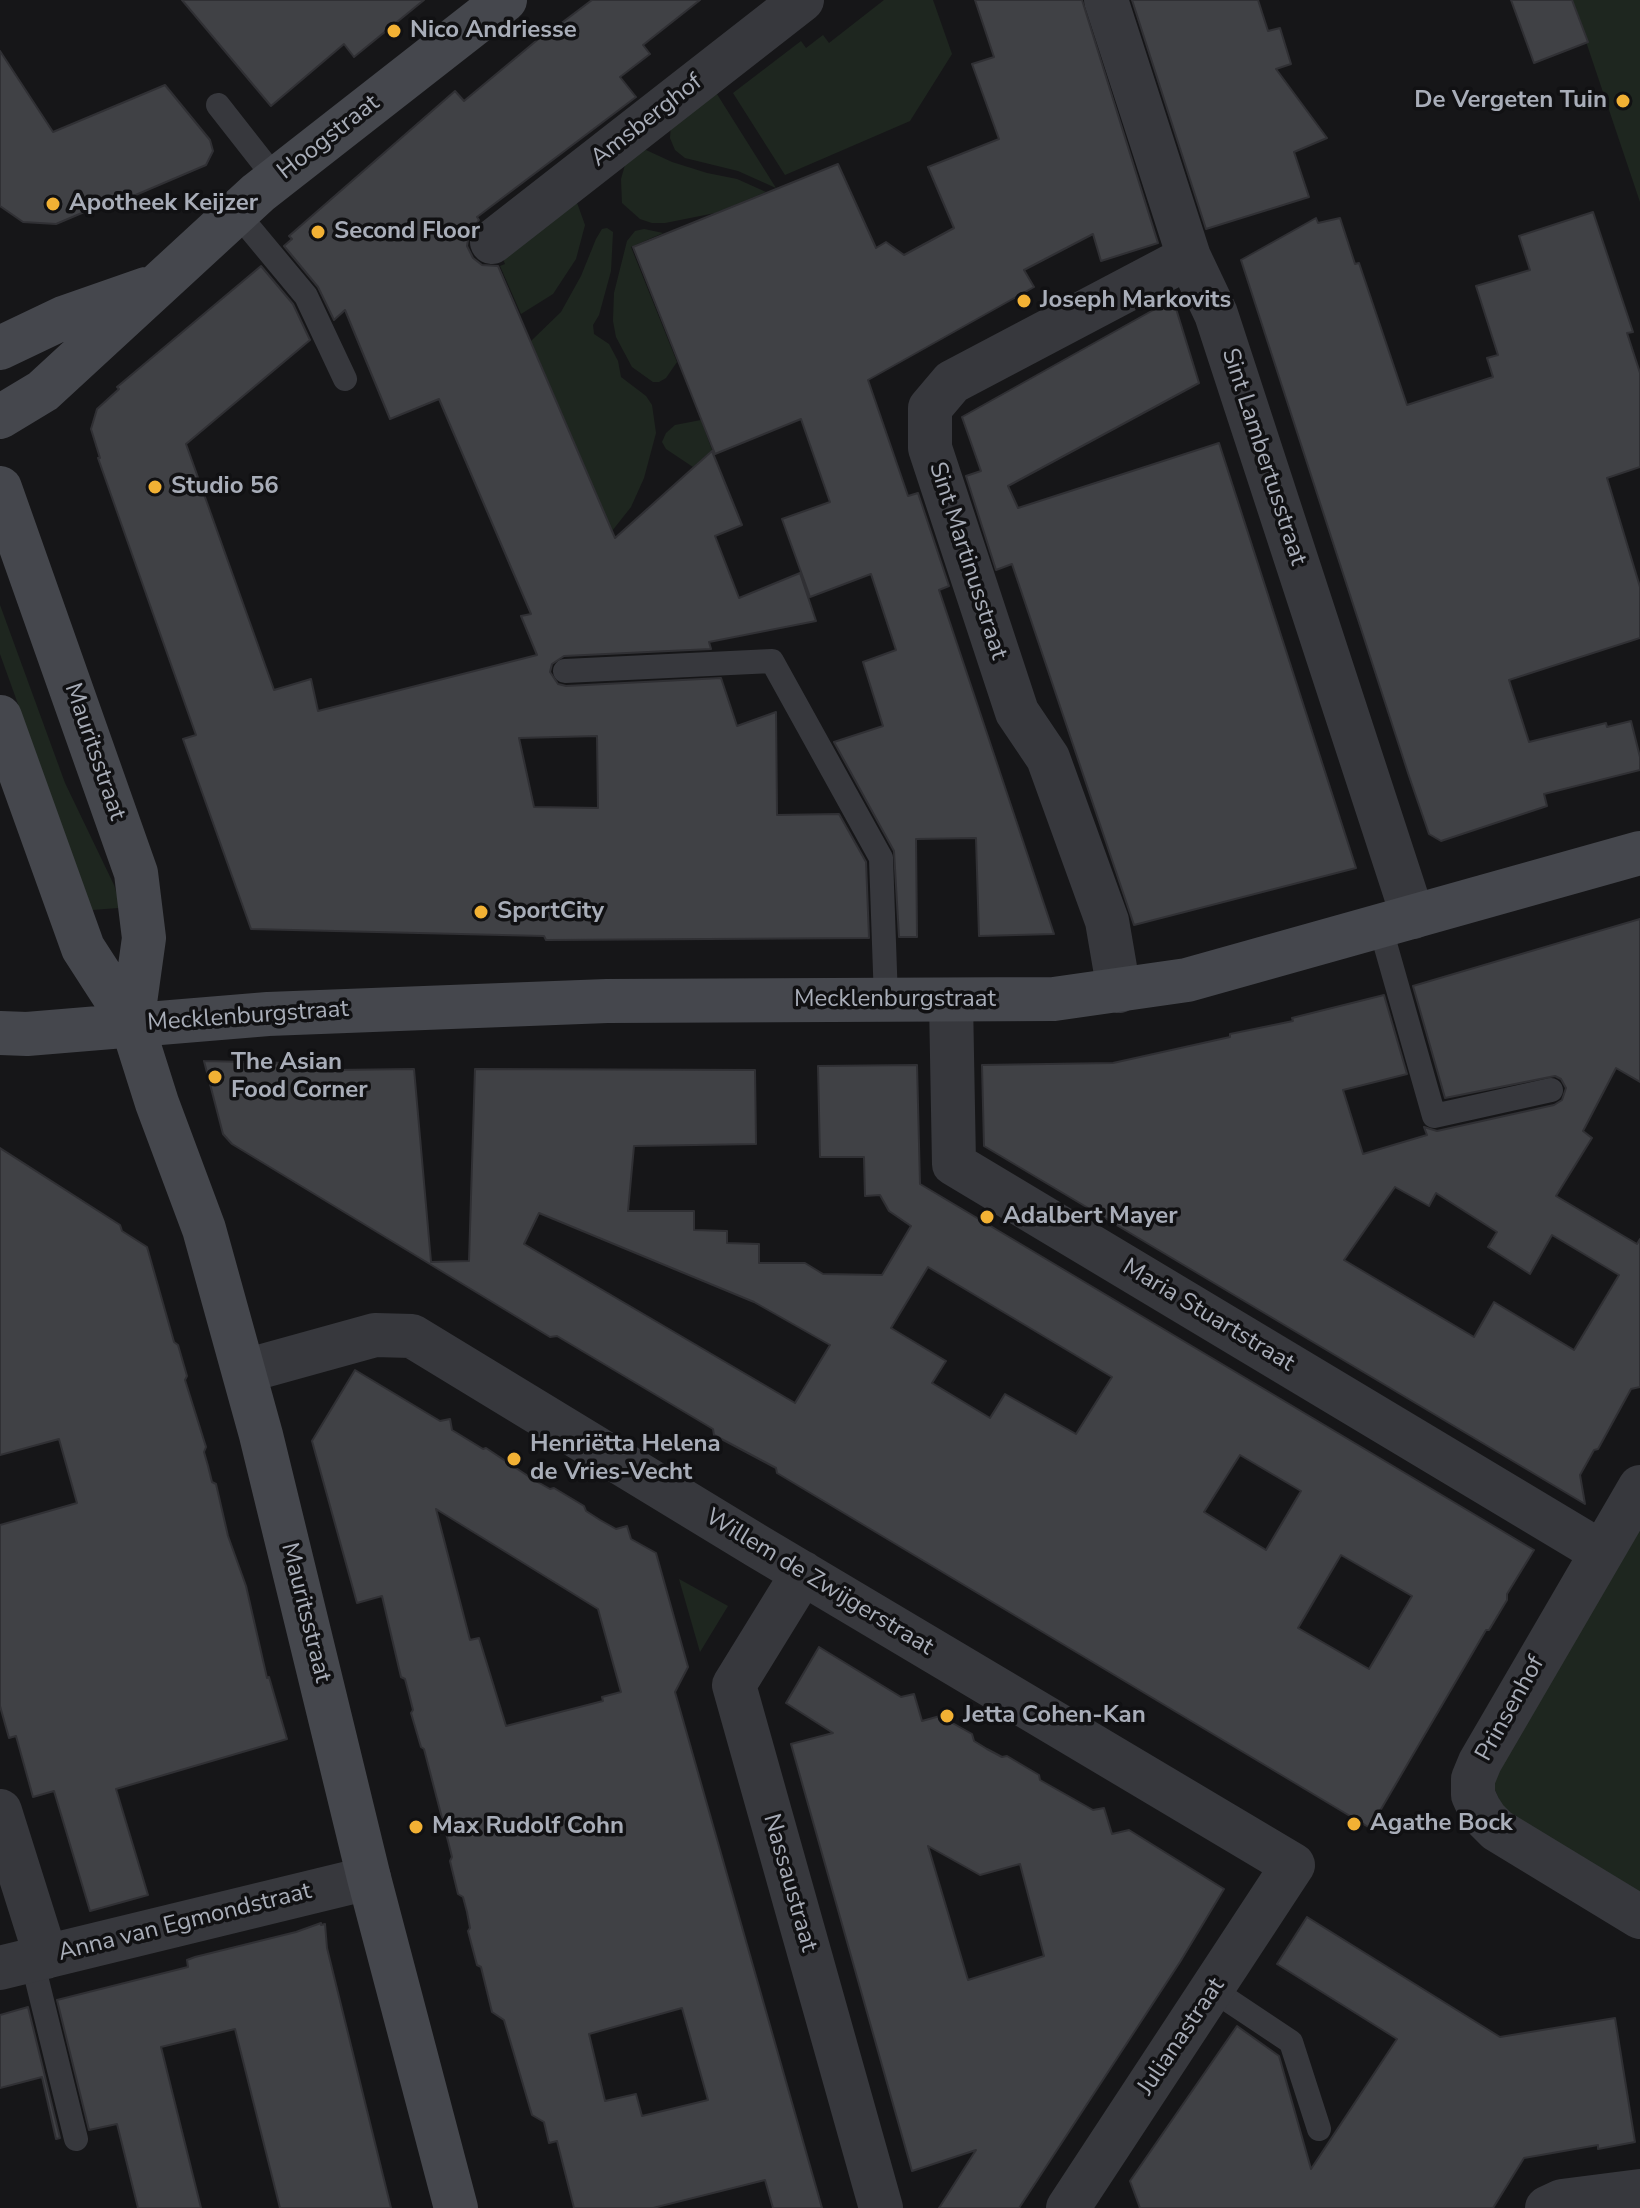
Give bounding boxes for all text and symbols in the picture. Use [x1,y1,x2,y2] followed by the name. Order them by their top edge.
[410,17,577,45] place label: Nico Andriesse
[385,22,403,40] marker: Nico Andriesse
[585,68,709,174] street label: Amsberghof
[1414,87,1607,115] place label: De Vergeten Tuin
[272,89,386,187] street label: Hoogstraat
[1614,92,1632,110] marker: De Vergeten Tuin
[69,190,258,218] place label: Apotheek Keijzer
[44,195,62,213] marker: Apotheek Keijzer
[334,218,480,246] place label: Second Floor
[309,223,327,241] marker: Second Floor
[1040,287,1231,315] place label: Joseph Markovits
[1015,292,1033,310] marker: Joseph Markovits
[1214,345,1312,569] street label: Sint Lambertusstraat
[922,459,1012,663] street label: Sint Martinusstraat
[171,473,279,501] place label: Studio 56
[146,478,164,496] marker: Studio 56
[57,680,131,824] street label: Mauritsstraat
[497,898,604,926] place label: SportCity
[472,903,490,921] marker: SportCity
[794,986,996,1014] street label: Mecklenburgstraat
[146,996,350,1038] street label: Mecklenburgstraat
[231,1049,368,1105] place label: The Asian Food Corner
[206,1068,224,1086] marker: The Asian Food Corner
[1003,1203,1178,1231] place label: Adalbert Mayer
[978,1208,996,1226] marker: Adalbert Mayer
[1117,1253,1299,1379] street label: Maria Stuartstraat
[530,1431,721,1487] place label: Henriëtta Helena de Vries-Vecht
[505,1450,523,1468] marker: Henriëtta Helena de Vries-Vecht
[700,1503,938,1663] street label: Willem de Zwijgerstraat
[274,1540,336,1686] street label: Mauritsstraat
[1470,1651,1552,1767] street label: Prinsenhof
[963,1702,1146,1730] place label: Jetta Cohen-Kan
[938,1707,956,1725] marker: Jetta Cohen-Kan
[1370,1810,1513,1838] place label: Agathe Bock
[756,1811,822,1955] street label: Nassaustraat
[432,1813,624,1841] place label: Max Rudolf Cohn
[1345,1815,1363,1833] marker: Agathe Bock
[407,1818,425,1836] marker: Max Rudolf Cohn
[55,1878,315,1968] street label: Anna van Egmondstraat
[1132,1973,1232,2101] street label: Julianastraat

